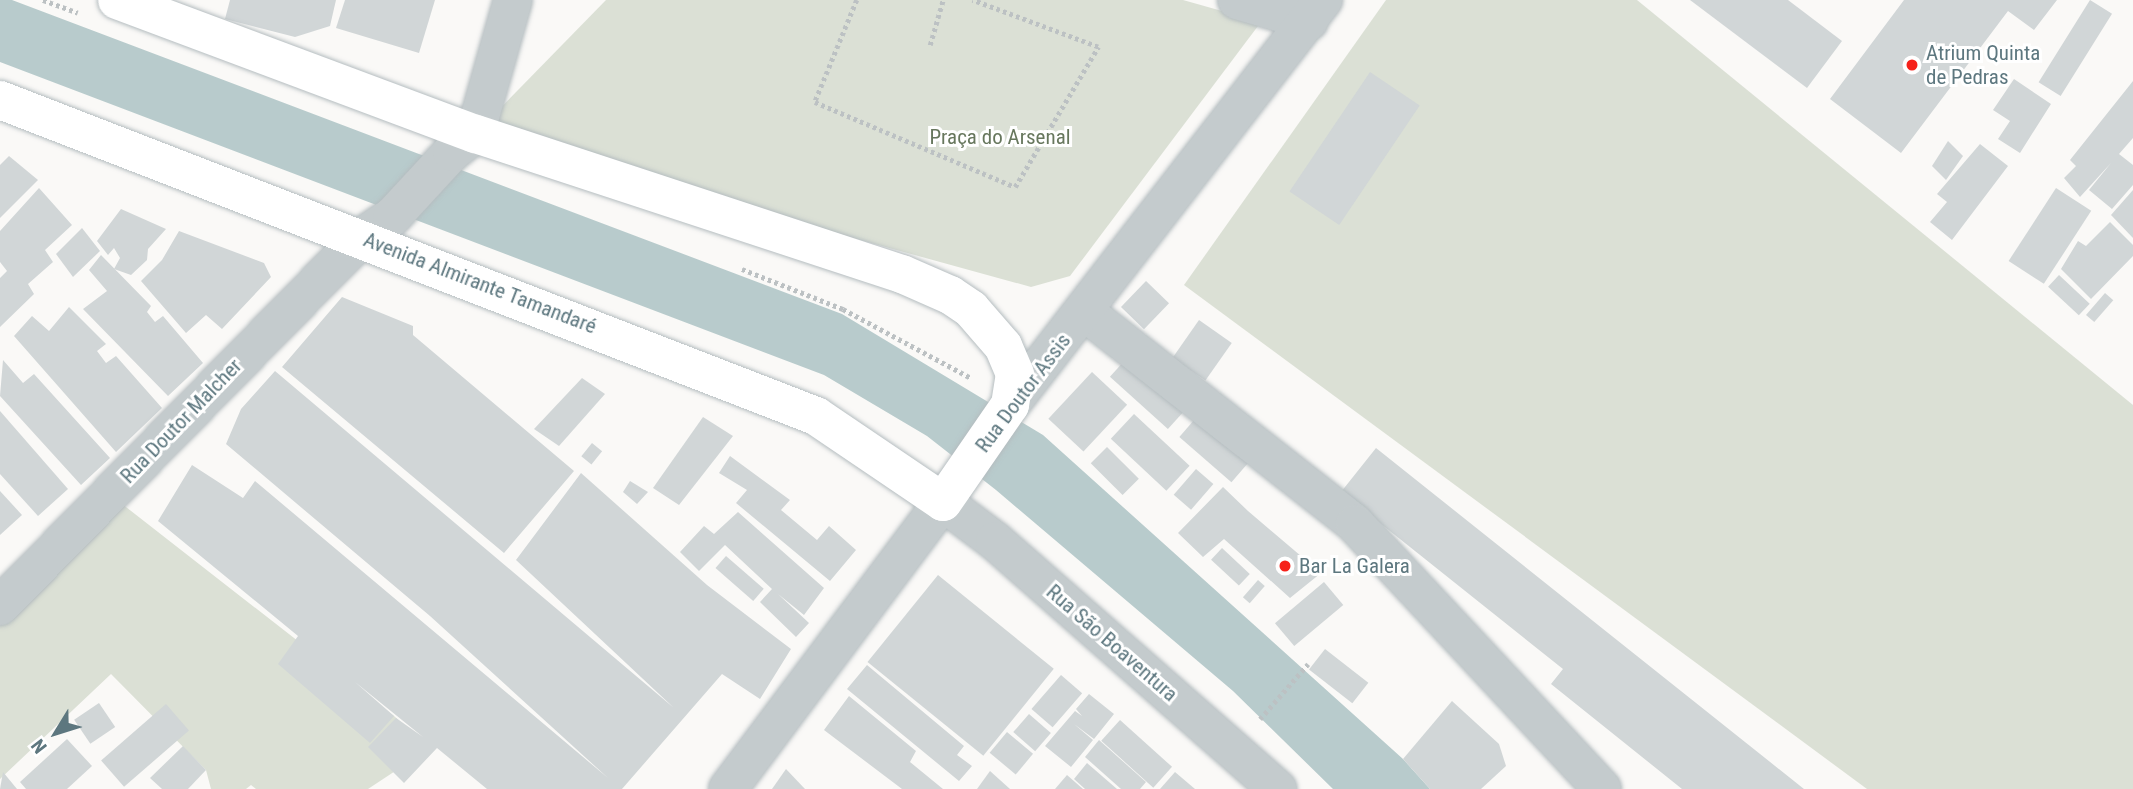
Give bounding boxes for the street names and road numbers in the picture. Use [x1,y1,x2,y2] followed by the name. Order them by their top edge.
[360,227,600,339] street label: Avenida Almirante Tamandaré
[970,329,1076,457] street label: Rua Doutor Assis
[115,353,247,489] street label: Rua Doutor Malcher
[1041,579,1183,707] street label: Rua São Boaventura

